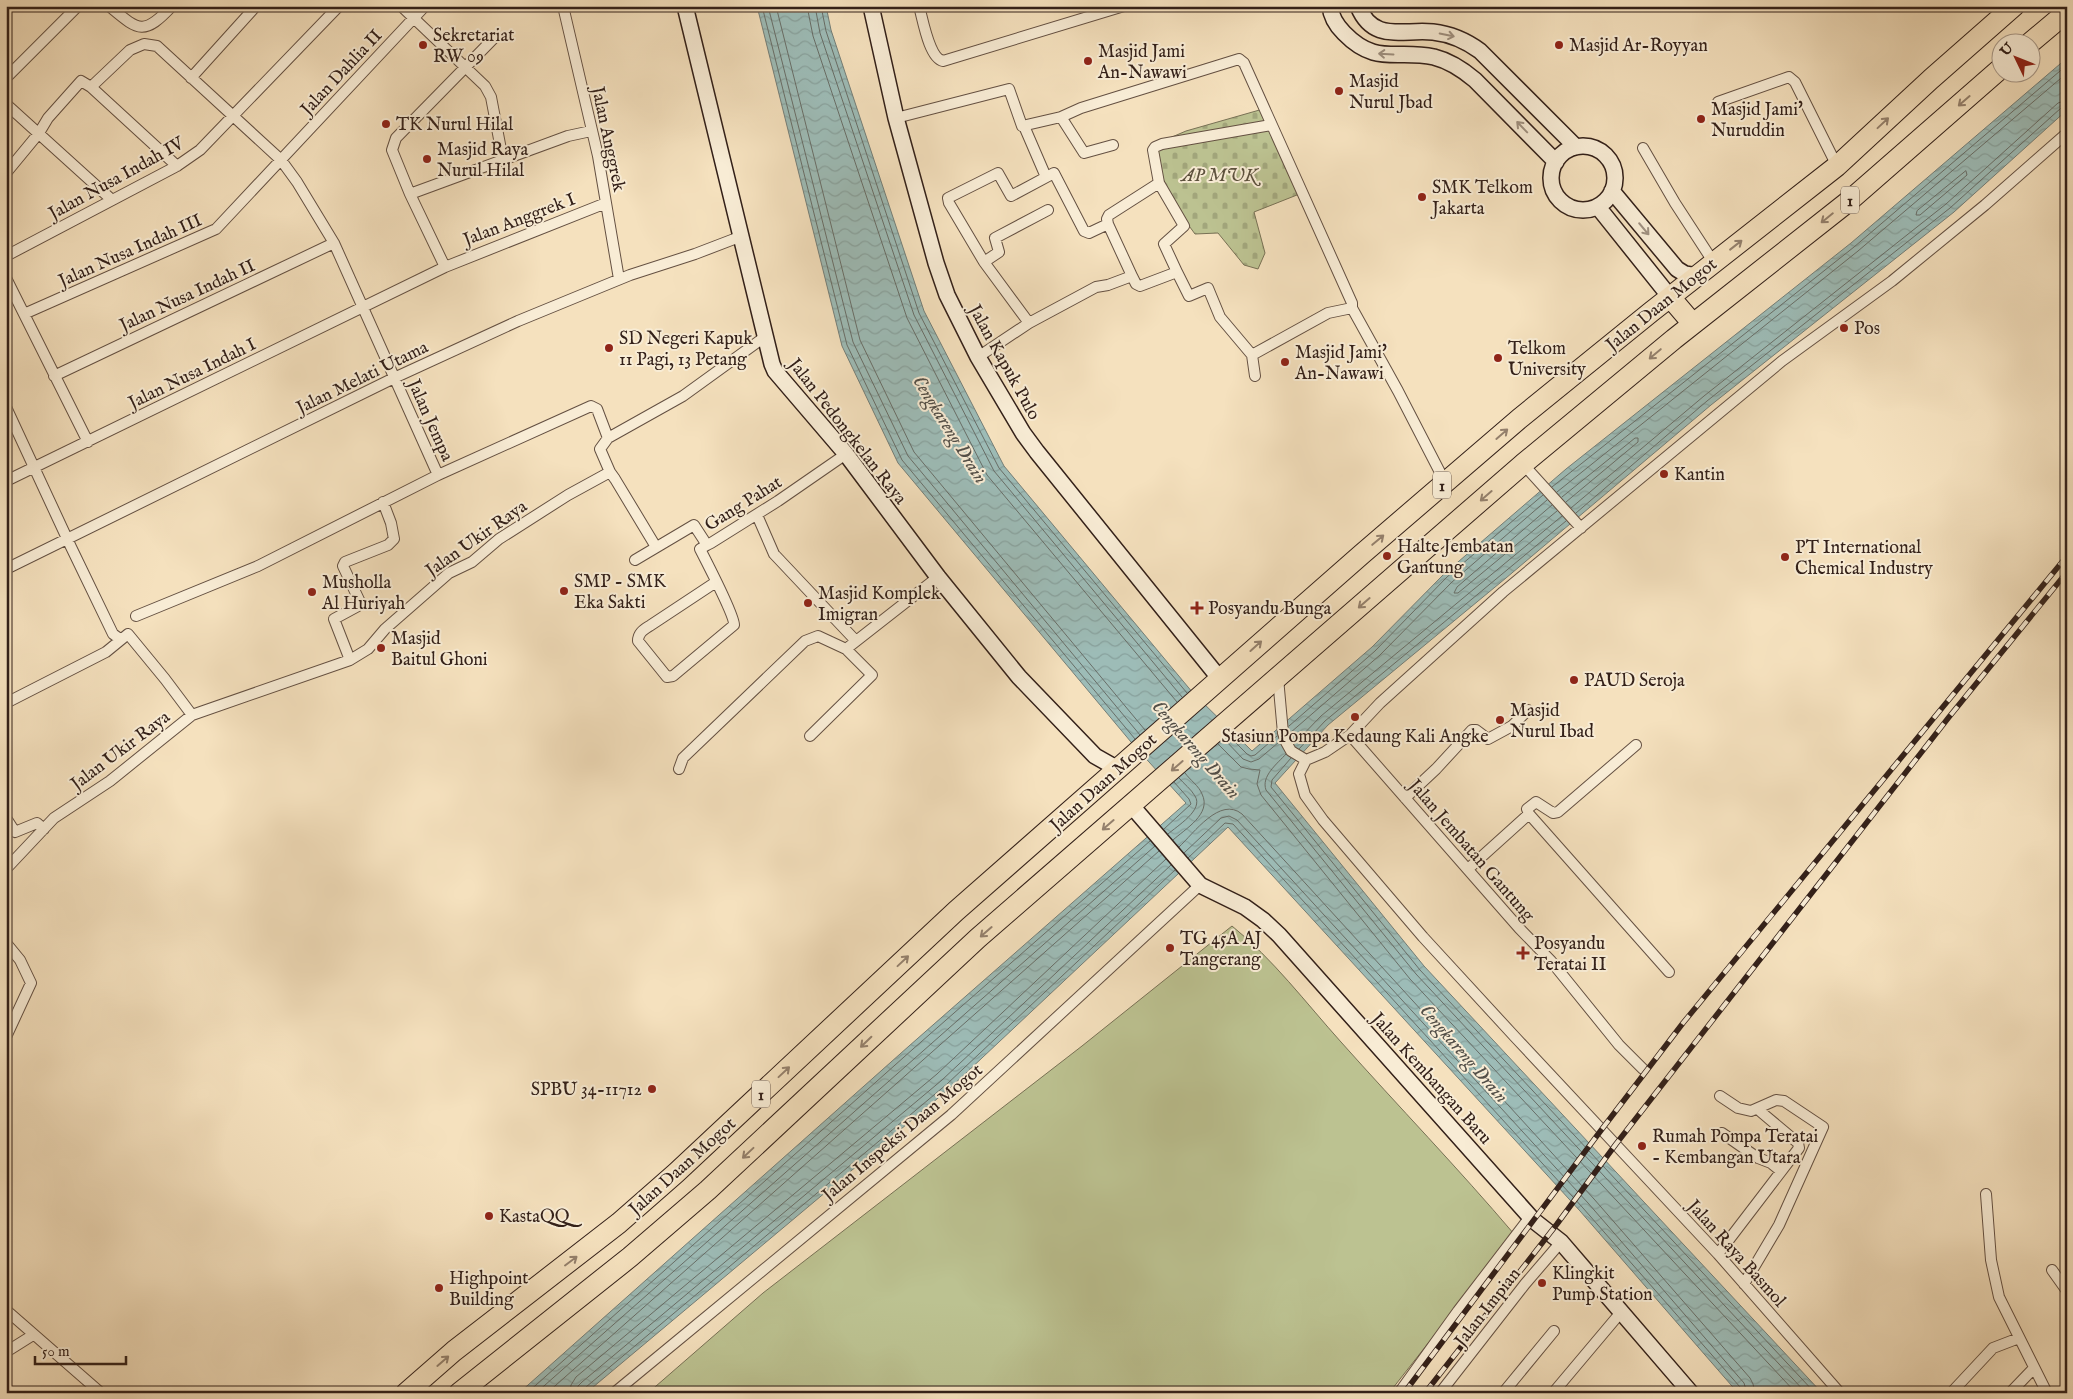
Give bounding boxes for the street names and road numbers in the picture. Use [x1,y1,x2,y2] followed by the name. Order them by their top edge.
[295,25,388,122] street label: Jalan Dahlia II
[585,83,630,194] street label: Jalan Anggrek
[43,132,189,227] street label: Jalan Nusa Indah IV
[1841,186,1859,214] road number: 1
[458,188,579,253] street label: Jalan Anggrek I
[53,209,206,294] street label: Jalan Nusa Indah III
[1600,253,1722,358] street label: Jalan Daan Mogot
[114,255,259,339] street label: Jalan Nusa Indah II
[962,299,1045,425] street label: Jalan Kapuk Pulo
[123,333,261,416] street label: Jalan Nusa Indah I
[291,336,433,421] street label: Jalan Melati Utama
[781,353,911,510] street label: Jalan Pedongkelan Raya
[401,374,458,465] street label: Jalan Jempa
[701,471,787,537] street label: Gang Pahat
[1433,472,1451,498] road number: 1
[420,496,532,584] street label: Jalan Ukir Raya
[65,706,175,797] street label: Jalan Ukir Raya
[1044,729,1162,839] street label: Jalan Daan Mogot
[1401,774,1539,927] street label: Jalan Jembatan Gantung
[1364,1007,1496,1150] street label: Jalan Kembangan Baru
[816,1059,988,1208] street label: Jalan Inspeksi Daan Mogot
[752,1080,770,1108] road number: 1
[623,1113,741,1223] street label: Jalan Daan Mogot
[1680,1194,1790,1313] street label: Jalan Raya Basmol
[1449,1263,1527,1354] street label: Jalan Impian

